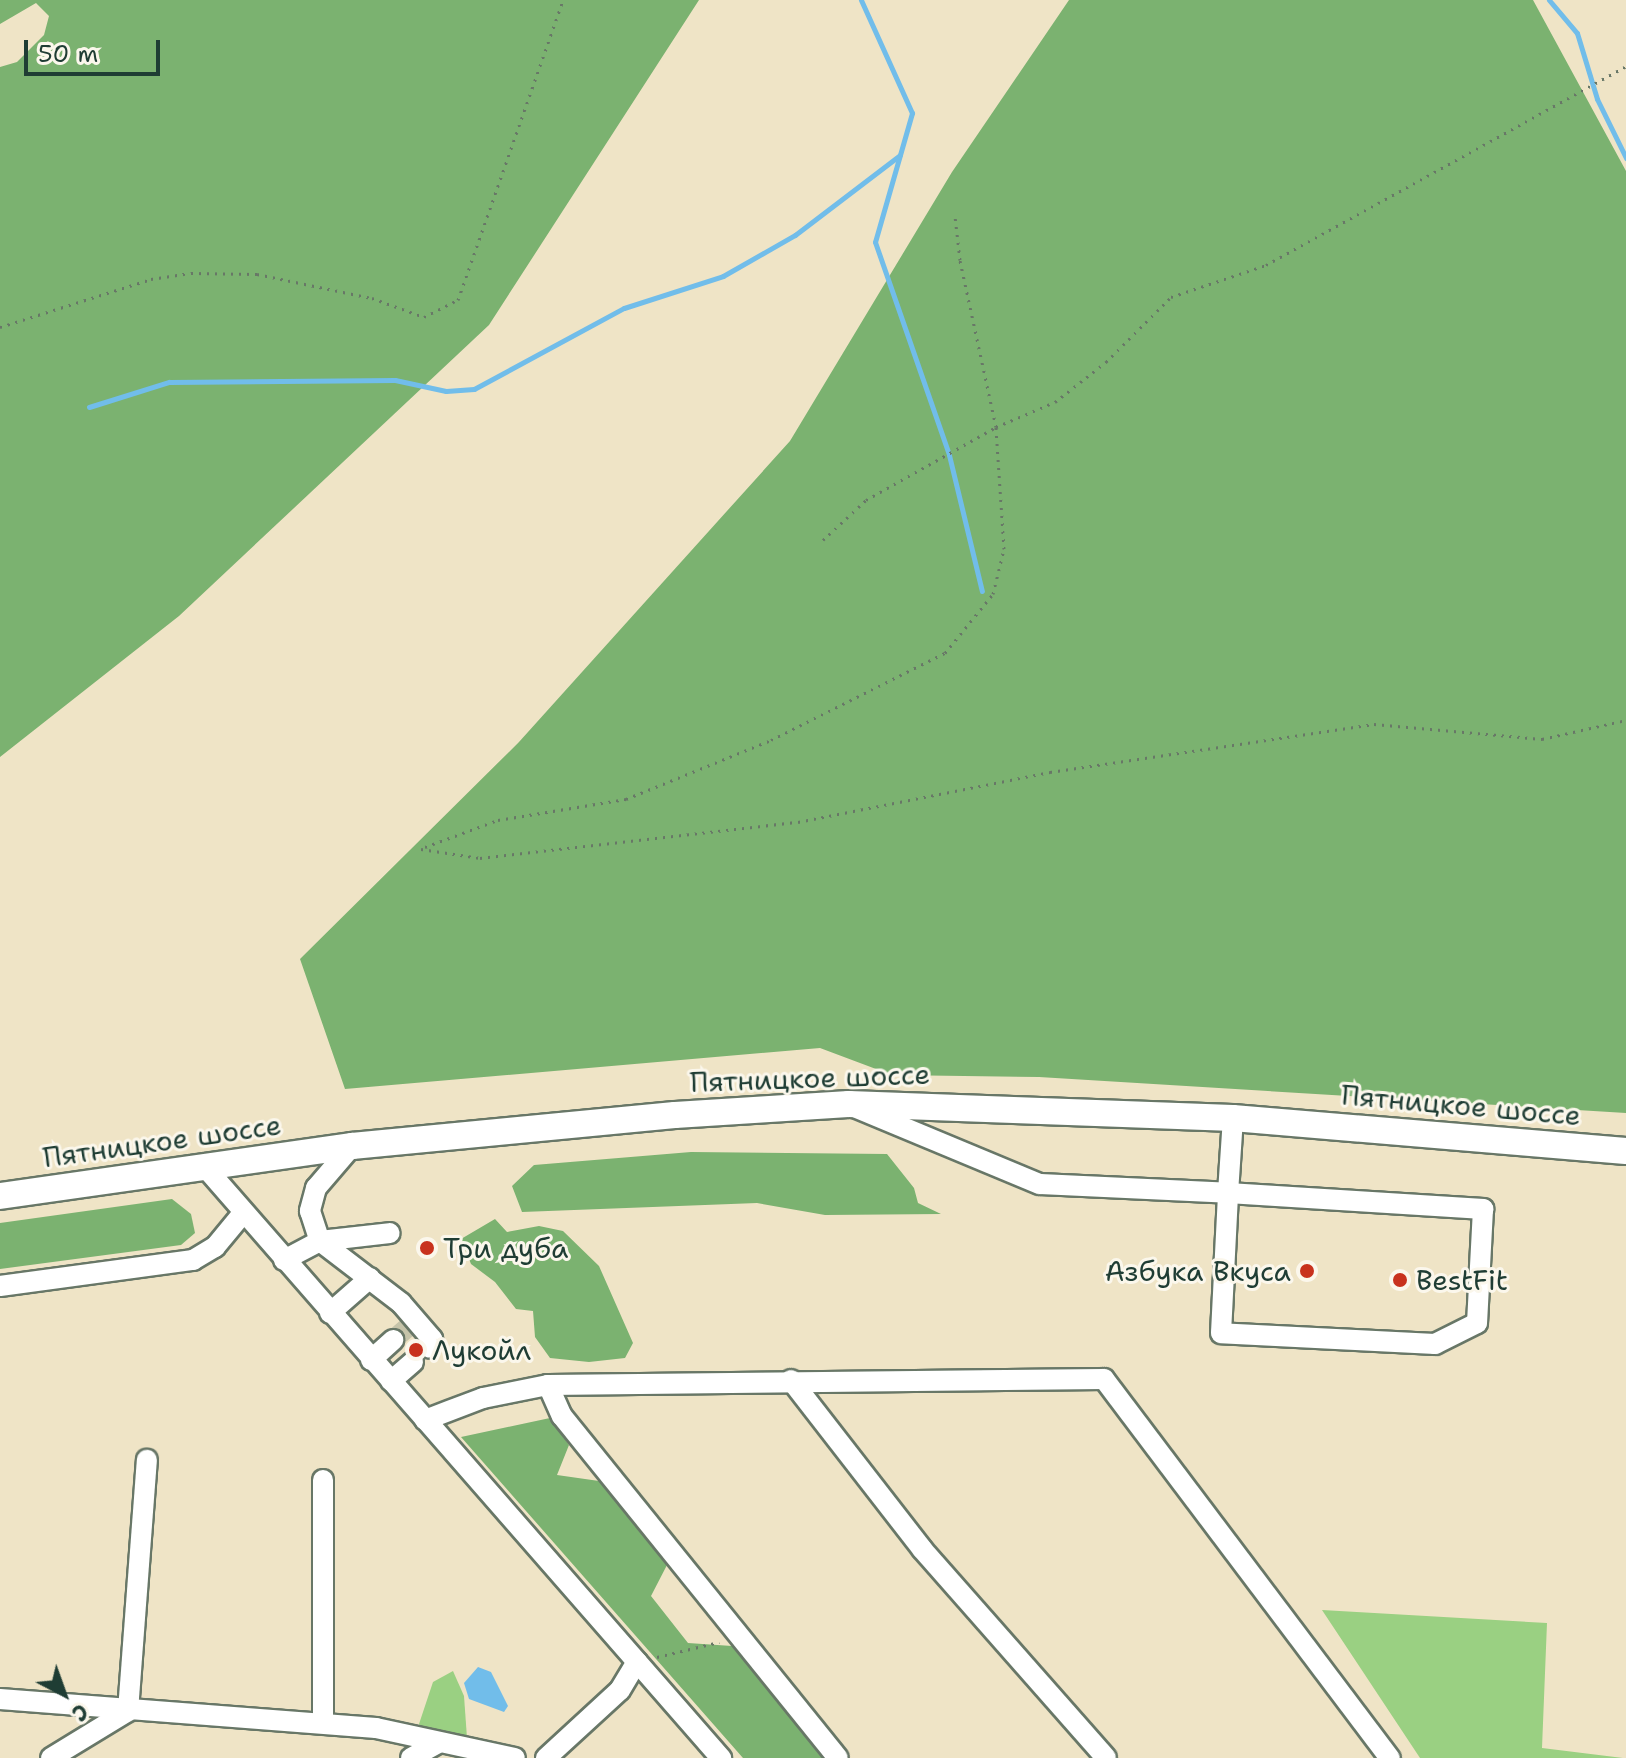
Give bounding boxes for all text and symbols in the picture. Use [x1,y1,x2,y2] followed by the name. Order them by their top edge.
[28,24,164,74] scale bar
[38,38,98,70] text: 50 m
[689,1057,931,1099] street label: Пятницкое шоссе
[1340,1078,1582,1132] street label: Пятницкое шоссе
[41,1108,283,1174] street label: Пятницкое шоссе
[443,1231,568,1265] place label: Три дуба
[418,1239,436,1257] marker: Три дуба
[1105,1254,1291,1288] place label: Азбука Вкуса
[1298,1262,1316,1280] marker: Азбука Вкуса
[1416,1263,1508,1297] place label: BestFit
[1391,1271,1409,1289] marker: BestFit
[432,1333,531,1367] place label: Лукойл
[407,1341,425,1359] marker: Лукойл
[24,1654,104,1734] north arrow
[65,1697,95,1728] text: С

